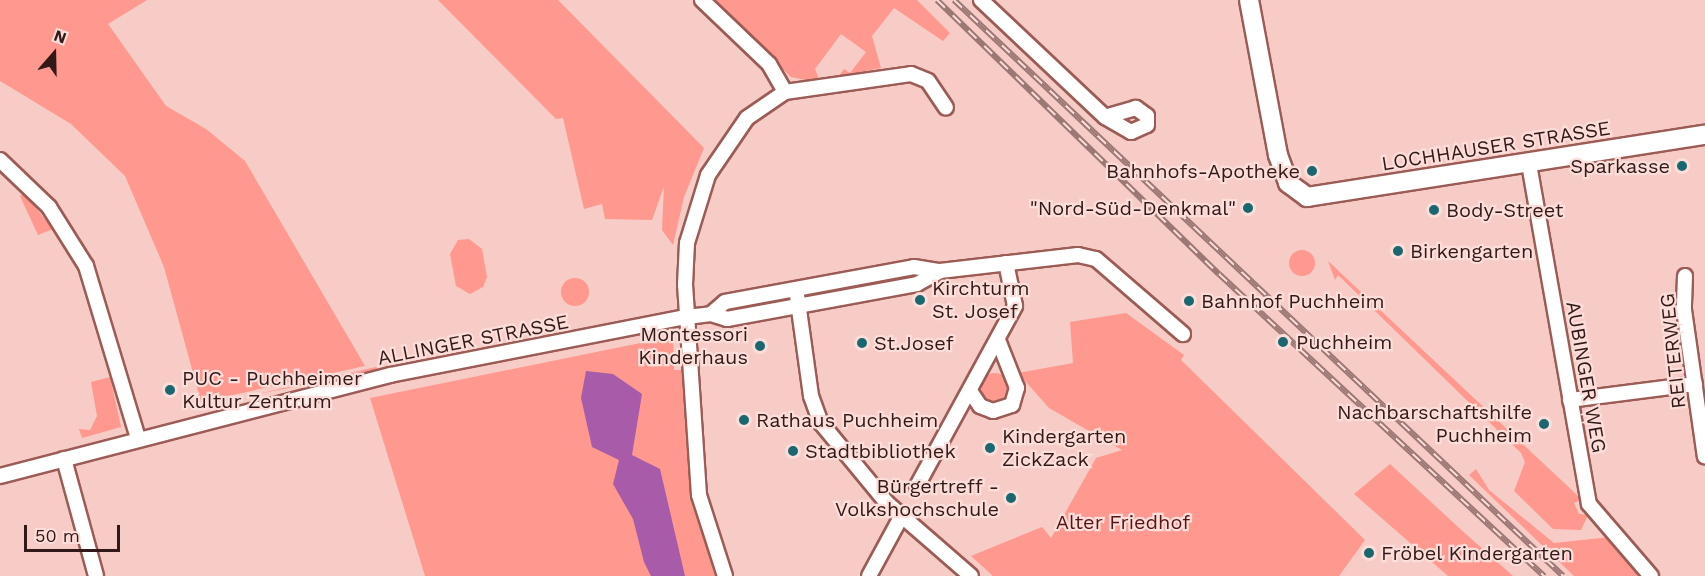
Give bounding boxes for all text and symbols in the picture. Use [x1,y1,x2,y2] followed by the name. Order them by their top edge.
[24,24,84,84] north arrow
[51,26,69,48] text: N
[1380,116,1612,176] street label: LOCHHAUSER STRASSE
[1570,154,1670,178] place label: Sparkasse
[1106,159,1300,183] place label: Bahnhofs-Apotheke
[1675,159,1689,173] marker: Sparkasse
[1305,164,1319,178] marker: Bahnhofs-Apotheke
[1030,196,1236,220] place label: "Nord-Süd-Denkmal"
[1446,198,1563,222] place label: Body-Street
[1241,201,1255,215] marker: "Nord-Süd-Denkmal"
[1427,203,1441,217] marker: Body-Street
[1410,239,1533,263] place label: Birkengarten
[1391,244,1405,258] marker: Birkengarten
[932,276,1030,323] place label: Kirchturm St. Josef
[1201,289,1385,313] place label: Bahnhof Puchheim
[1655,292,1691,410] street label: REITERWEG
[913,293,927,307] marker: Kirchturm St. Josef
[1182,294,1196,308] marker: Bahnhof Puchheim
[1561,299,1611,455] street label: AUBINGER WEG
[375,310,571,370] street label: ALLINGER STRASSE
[638,322,748,369] place label: Montessori Kinderhaus
[1296,330,1392,354] place label: Puchheim
[874,331,954,355] place label: St.Josef
[1274,333,1292,351] marker: Puchheim
[855,336,869,350] marker: St.Josef
[753,339,767,353] marker: Montessori Kinderhaus
[182,366,362,413] place label: PUC - Puchheimer Kultur Zentrum
[163,383,177,397] marker: PUC - Puchheimer Kultur Zentrum
[1337,400,1532,447] place label: Nachbarschaftshilfe Puchheim
[756,408,938,432] place label: Rathaus Puchheim
[737,413,751,427] marker: Rathaus Puchheim
[1537,417,1551,431] marker: Nachbarschaftshilfe Puchheim
[1002,424,1126,471] place label: Kindergarten ZickZack
[805,439,956,463] place label: Stadtbibliothek
[983,441,997,455] marker: Kindergarten ZickZack
[786,444,800,458] marker: Stadtbibliothek
[835,474,999,521] place label: Bürgertreff - Volkshochschule
[1004,491,1018,505] marker: Bürgertreff - Volkshochschule
[1056,510,1190,534] park label: Alter Friedhof
[27,513,123,551] scale bar
[35,525,80,546] text: 50 m
[1381,541,1574,565] place label: Fröbel Kindergarten
[1362,546,1376,560] marker: Fröbel Kindergarten

